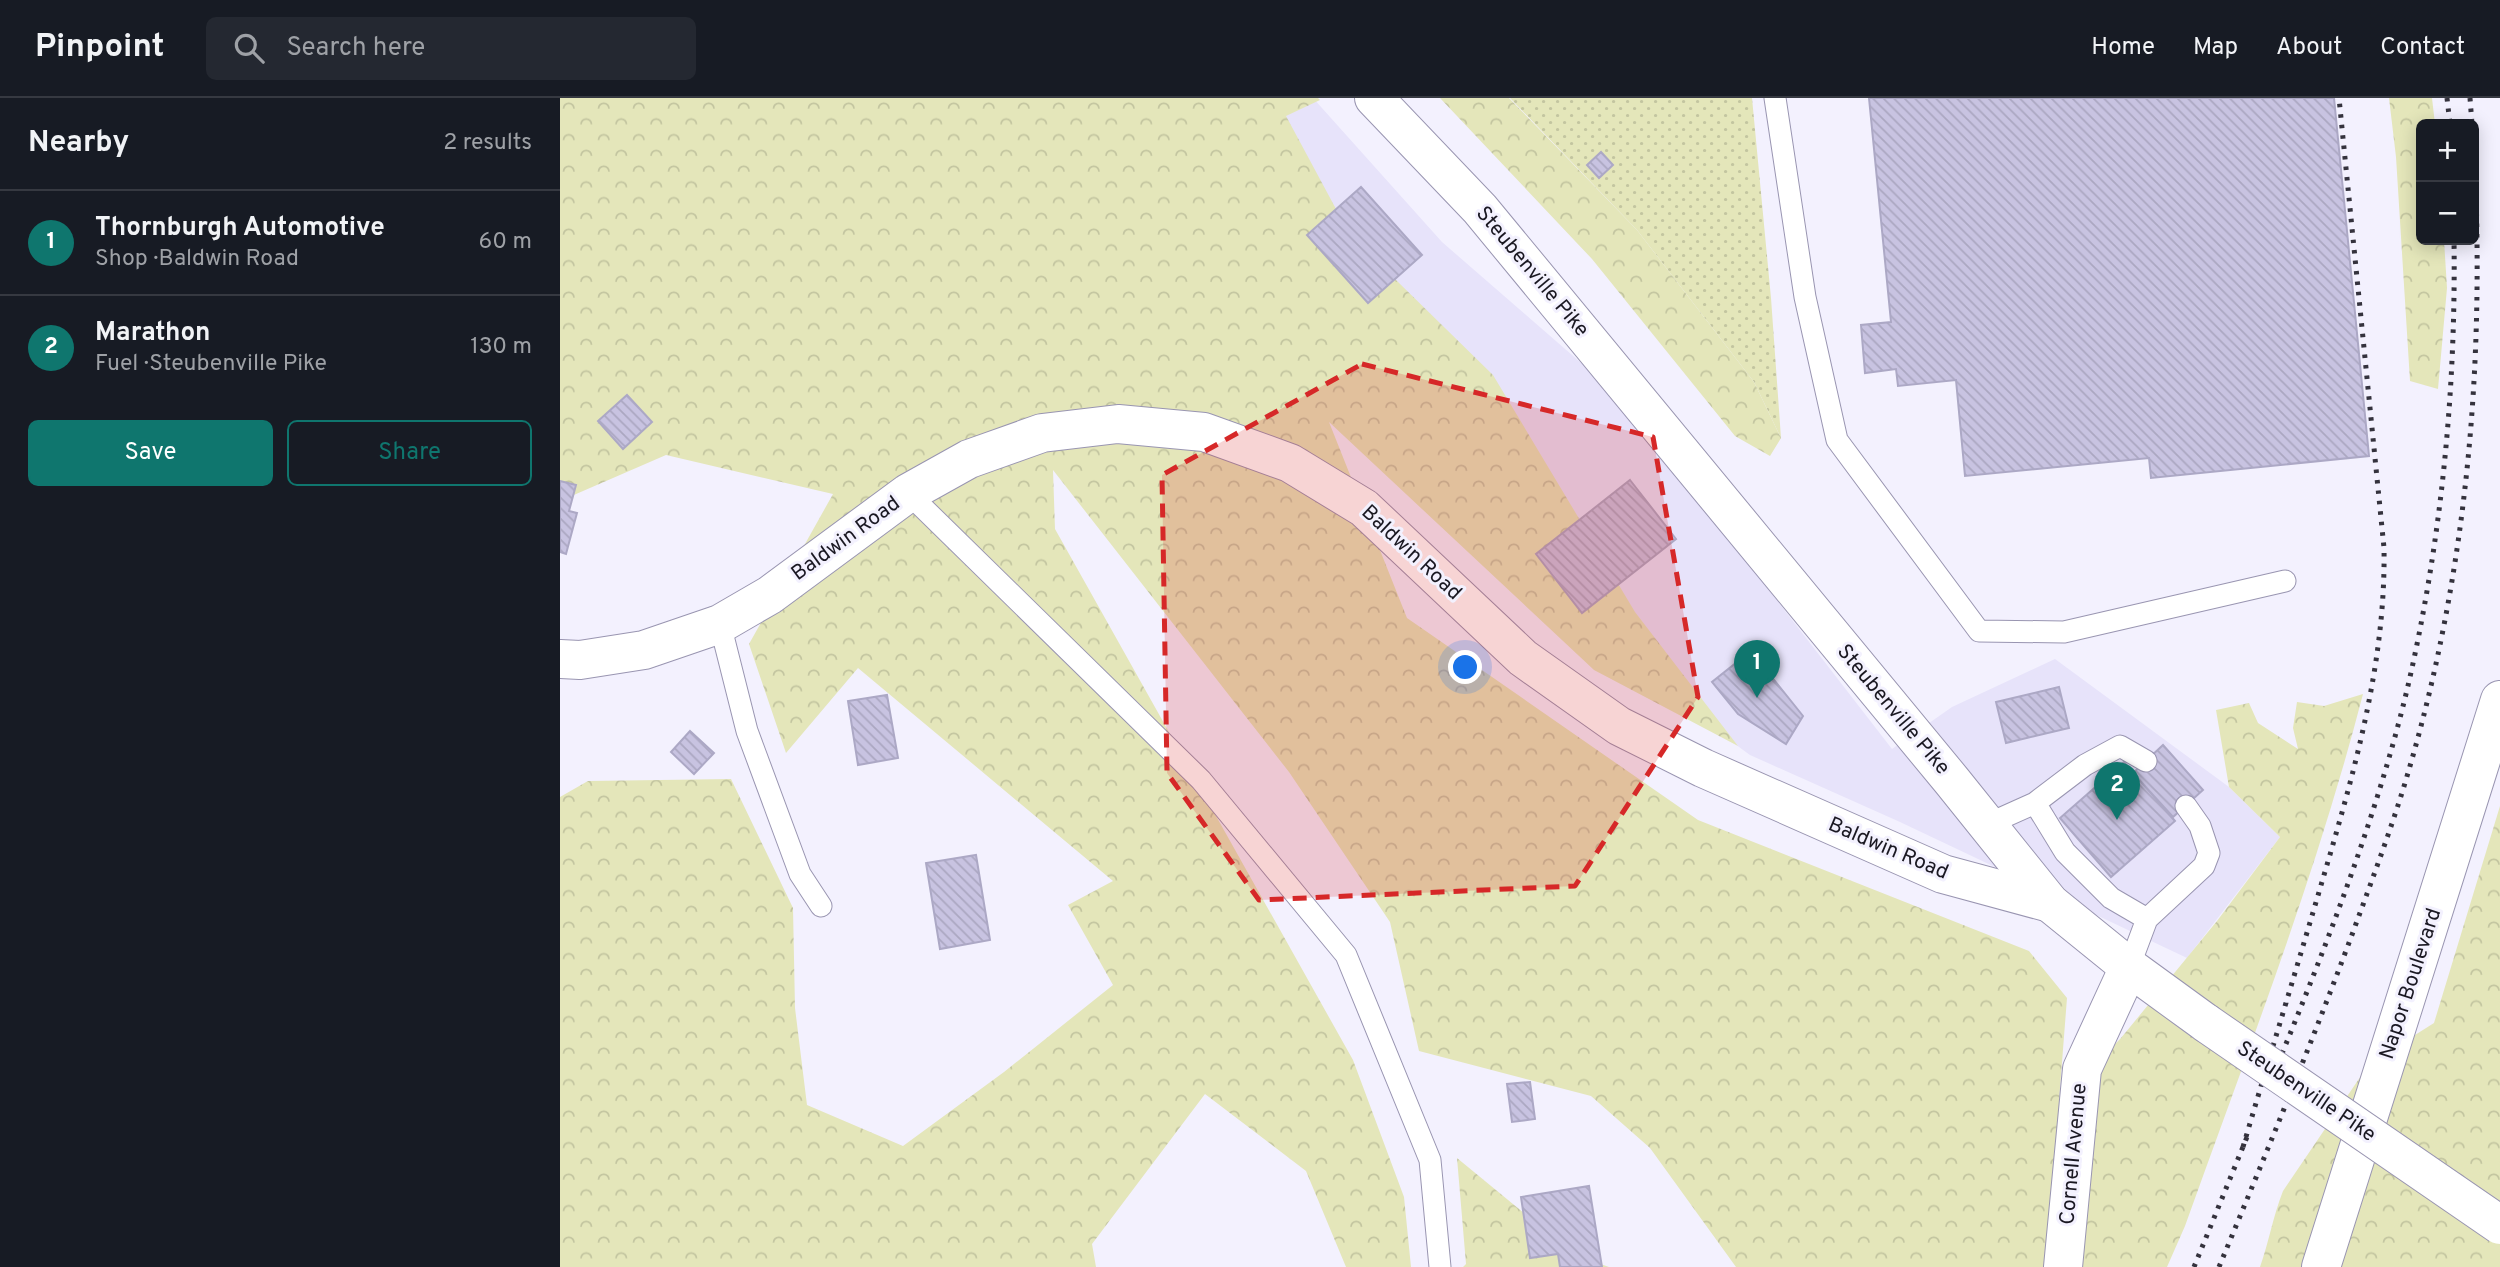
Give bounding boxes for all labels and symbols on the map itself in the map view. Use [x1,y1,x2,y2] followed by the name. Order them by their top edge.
[1469,201,1595,343] street label: Steubenville Pike
[786,490,906,588] street label: Baldwin Road
[1355,499,1467,607] street label: Baldwin Road
[1830,639,1956,781] street label: Steubenville Pike
[1734,640,1780,698] pin: 1
[1448,650,1482,684] your location
[2094,762,2140,820] pin: 2
[1824,812,1952,886] street label: Baldwin Road
[2374,905,2448,1063] street label: Napor Boulevard
[2231,1035,2381,1149] street label: Steubenville Pike
[2054,1082,2094,1226] street label: Cornell Avenue

